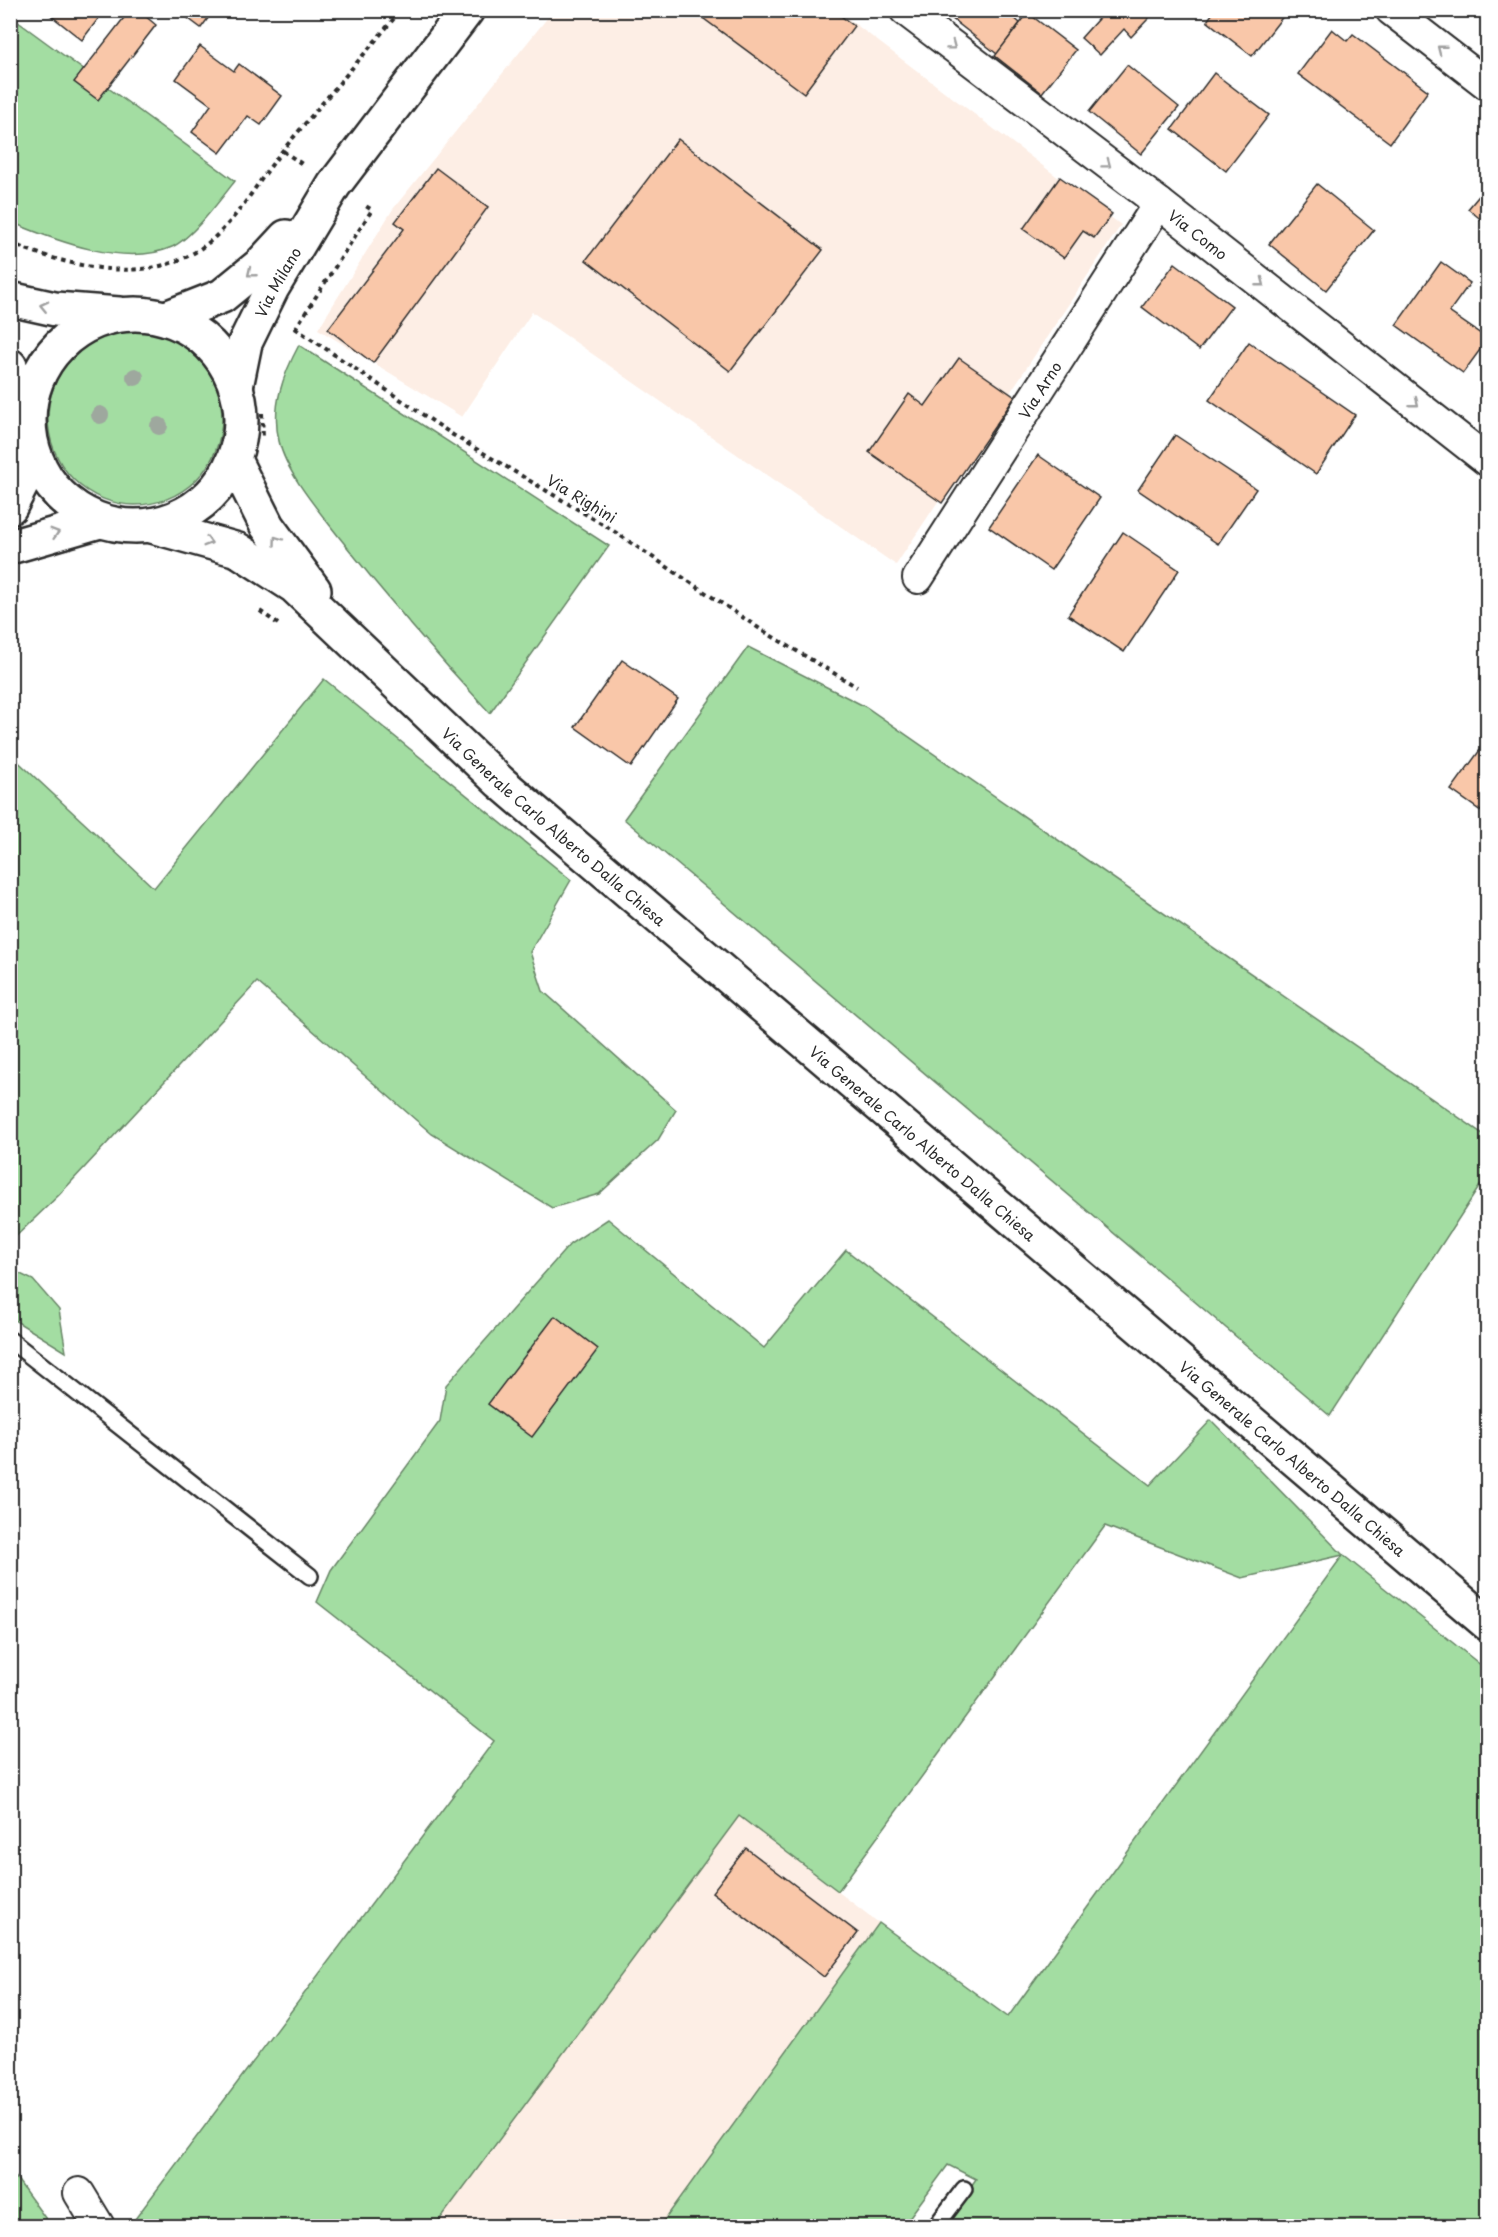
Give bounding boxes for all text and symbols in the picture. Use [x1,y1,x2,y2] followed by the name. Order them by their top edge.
[945,38,956,49] one-way arrow
[1437,45,1448,56] one-way arrow
[1101,156,1112,167] one-way arrow
[1164,203,1233,265] street label: Via Como
[248,242,306,321] street label: Via Milano
[246,266,257,277] one-way arrow
[1254,276,1265,287] one-way arrow
[39,301,49,314] one-way arrow
[1012,356,1066,423] street label: Via Arno
[1408,396,1419,407] one-way arrow
[543,468,621,528] street label: Via Righini
[49,528,60,540] one-way arrow
[202,535,213,547] one-way arrow
[273,535,284,546] one-way arrow
[437,721,672,931] street label: Via Generale Carlo Alberto Dalla Chiesa
[805,1039,1042,1246] street label: Via Generale Carlo Alberto Dalla Chiesa
[1175,1355,1412,1561] street label: Via Generale Carlo Alberto Dalla Chiesa

